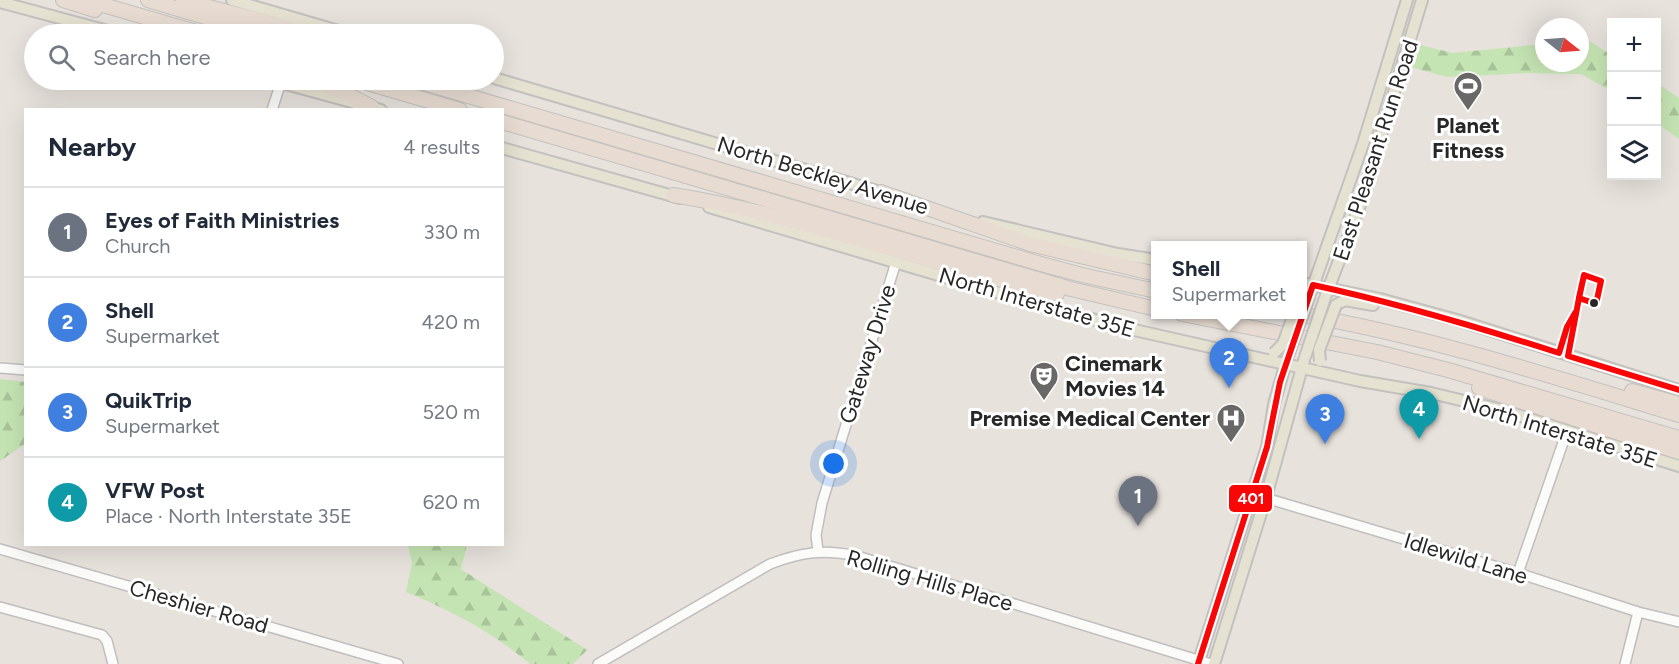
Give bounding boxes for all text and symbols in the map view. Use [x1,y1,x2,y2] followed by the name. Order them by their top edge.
[1535,18,1589,72] north arrow
[1607,18,1661,180] map controls
[1607,18,1661,72] button: +
[24,24,504,90] search box
[1327,36,1424,264] street label: East Pleasant Run Road
[45,41,78,74] icon: search
[93,44,211,71] text: Search here
[1452,70,1484,112] sports icon: Planet Fitness
[1607,72,1661,126] button: −
[1432,112,1504,164] place label: Planet Fitness
[1607,126,1661,180] button: layers
[48,131,136,163] text: Nearby
[714,131,932,220] street label: North Beckley Avenue
[403,135,480,159] text: 4 results
[105,207,339,234] text: Eyes of Faith Ministries
[63,220,72,244] text: 1
[423,220,480,244] text: 330 m
[105,234,170,258] text: Church
[1151,241,1307,319] popup
[1172,255,1220,282] text: Shell
[936,262,1138,343] street label: North Interstate 35E
[834,281,901,427] street label: Gateway Drive
[1172,282,1286,306] text: Supermarket
[105,297,154,324] text: Shell
[1588,297,1600,309] unlabelled marker
[62,310,73,334] text: 2
[422,310,480,334] text: 420 m
[105,324,220,348] text: Supermarket
[1210,338,1248,388] pin: 2
[1065,350,1165,402] place label: Cinemark Movies 14
[1028,360,1060,402] theatre icon: Cinemark Movies 14
[105,387,192,414] text: QuikTrip
[1459,389,1661,474] street label: North Interstate 35E
[1400,390,1438,439] pin: 4
[1306,394,1344,444] pin: 3
[62,400,73,424] text: 3
[423,400,480,424] text: 520 m
[1215,402,1247,444] hospital icon: Premise Medical Center
[970,405,1211,432] place label: Premise Medical Center
[105,414,220,438] text: Supermarket
[819,449,848,478] your location
[1118,476,1158,526] pin: 1
[105,477,205,504] text: VFW Post
[1228,484,1273,513] line badge: 401
[1237,489,1265,508] text: 401
[61,490,74,514] text: 4
[423,490,480,514] text: 620 m
[105,504,352,528] text: Place · North Interstate 35E
[1401,527,1531,590] street label: Idlewild Lane
[844,544,1016,617] street label: Rolling Hills Place
[126,574,271,639] street label: Cheshier Road

